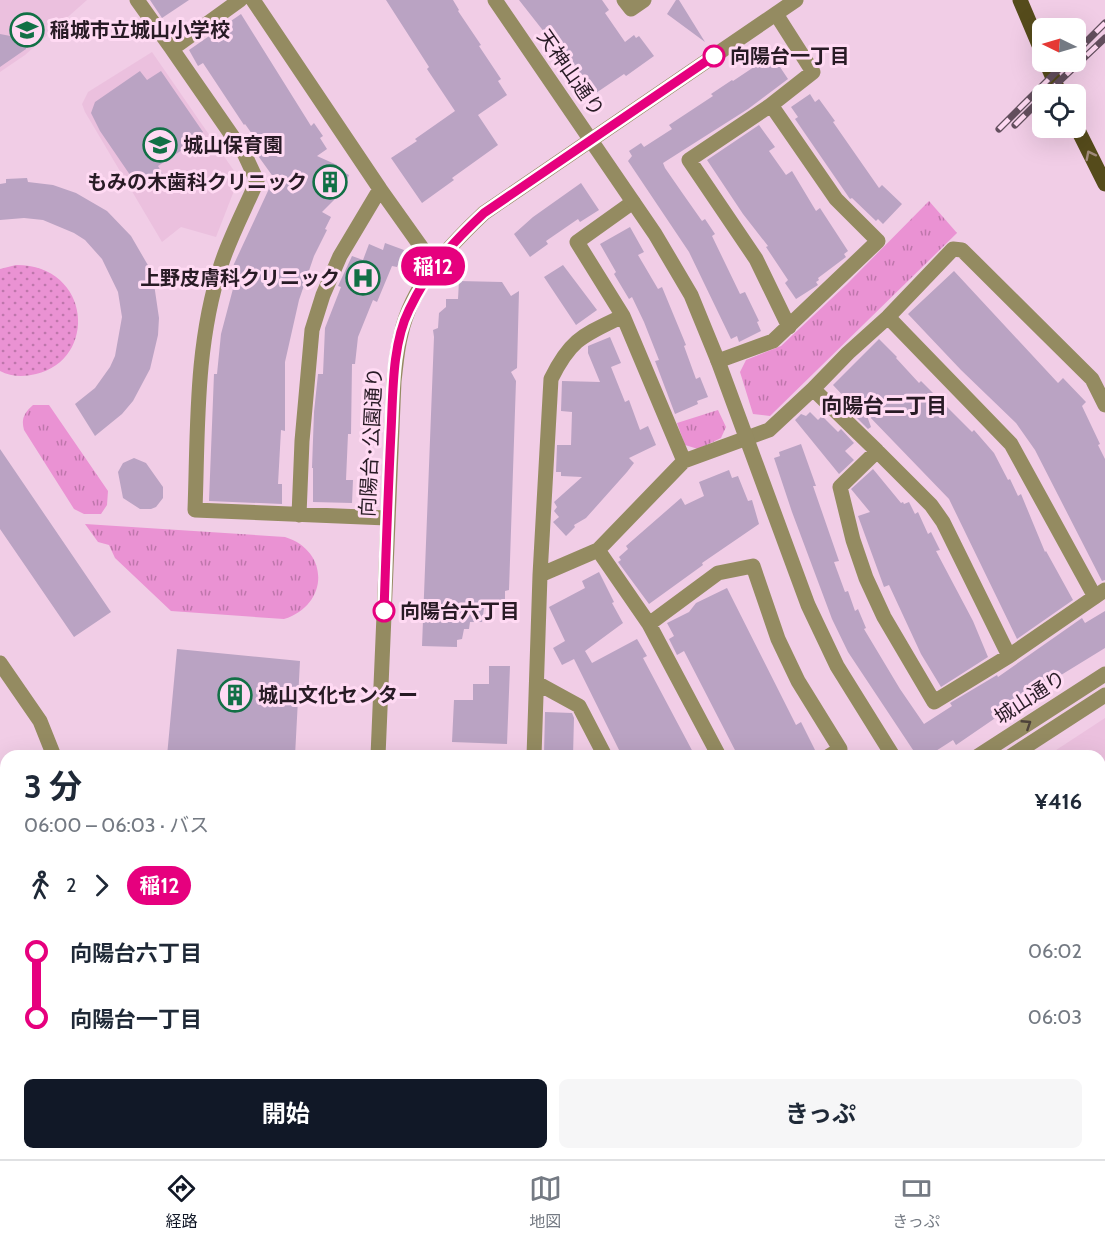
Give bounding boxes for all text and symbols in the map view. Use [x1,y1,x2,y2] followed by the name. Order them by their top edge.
[9,12,45,48] school or university icon: 稲城市立城山小学校
[50,18,230,42] place label: 稲城市立城山小学校
[1032,18,1086,72] north arrow
[1032,18,1086,138] map controls
[532,25,610,121] street label: 天神山通り
[730,44,850,68] place label: 向陽台一丁目
[703,45,725,67] marker: 向陽台一丁目
[1032,84,1086,138] button: locate
[142,127,178,163] school or university icon: 城山保育園
[183,133,283,157] place label: 城山保育園
[1086,151,1097,161] one-way arrow
[312,164,348,200] building icon: もみの木歯科クリニック
[87,170,307,194] place label: もみの木歯科クリニック
[398,246,468,286] line badge: 稲12
[413,254,453,279] text: 稲12
[345,260,381,296] hospital icon: 上野皮膚科クリニック
[140,266,340,290] place label: 上野皮膚科クリニック
[355,366,387,518] street label: 向陽台･公園通り
[821,393,947,418] district label: 向陽台二丁目
[400,599,520,623] place label: 向陽台六丁目
[373,600,395,622] marker: 向陽台六丁目
[990,665,1070,729] street label: 城山通り
[217,677,253,713] building icon: 城山文化センター
[258,683,418,707] place label: 城山文化センター
[1021,720,1031,732] one-way arrow
[24,766,82,806] text: 3 分
[1035,788,1082,815] text: ¥416
[24,813,209,837] text: 06:00 – 06:03 · バス
[24,869,57,902] icon: walk
[85,869,118,902] icon: forward
[66,873,76,897] text: 2
[139,873,179,898] text: 稲12
[1028,939,1082,963] text: 06:02
[70,940,202,967] text: 向陽台六丁目
[1028,1005,1082,1029] text: 06:03
[70,1006,202,1033] text: 向陽台一丁目
[24,1079,547,1148] button: 開始
[559,1079,1082,1148] button: きっぷ
[165,1172,198,1232] tab: 経路
[529,1172,562,1232] tab: 地図
[892,1172,940,1232] tab: きっぷ

